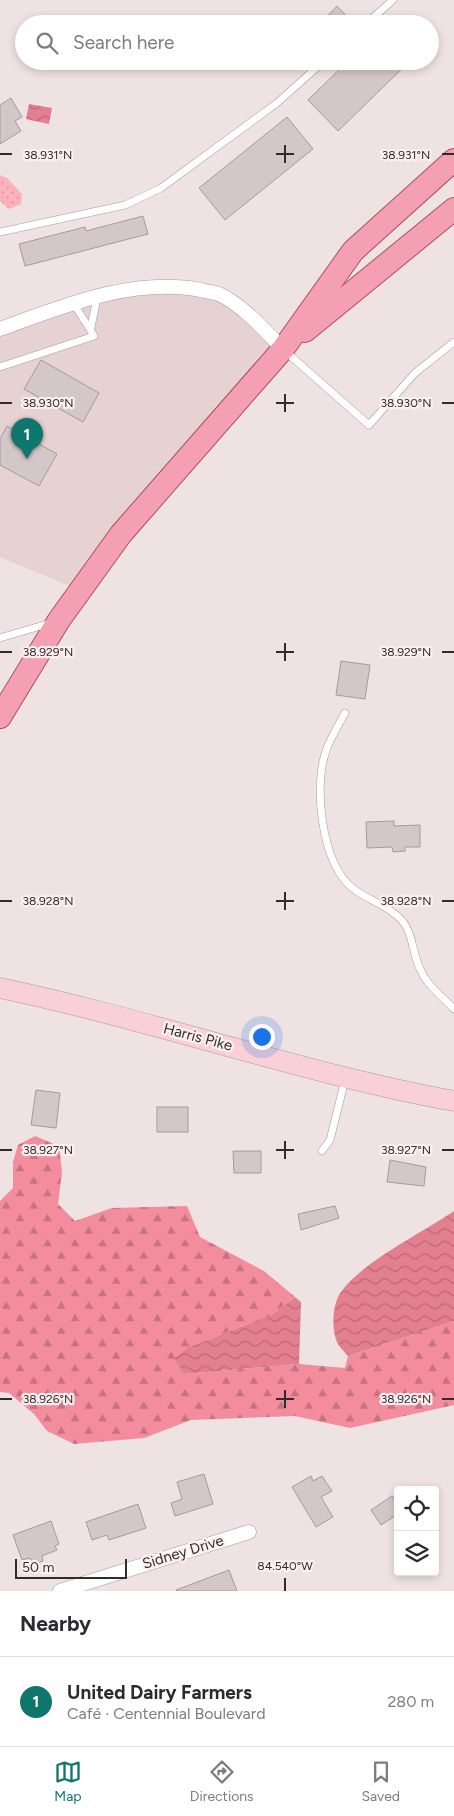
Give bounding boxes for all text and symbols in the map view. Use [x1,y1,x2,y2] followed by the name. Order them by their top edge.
[15,15,439,70] search box
[33,29,61,57] icon: search
[73,31,175,54] text: Search here
[24,148,72,162] text: 38.931°N
[382,148,430,162] text: 38.931°N
[22,396,74,410] text: 38.930°N
[380,396,432,410] text: 38.930°N
[11,418,43,459] pin: 1
[23,645,73,659] text: 38.929°N
[381,645,431,659] text: 38.929°N
[23,894,73,908] text: 38.928°N
[381,894,431,908] text: 38.928°N
[162,1019,234,1055] street label: Harris Pike
[249,1024,275,1050] your location
[23,1143,73,1157] text: 38.927°N
[381,1143,431,1157] text: 38.927°N
[23,1392,73,1406] text: 38.926°N
[381,1392,431,1406] text: 38.926°N
[394,1486,439,1576] map controls
[394,1486,439,1531] button: locate
[140,1531,226,1573] street label: Sidney Drive
[394,1531,439,1576] button: layers
[15,1556,128,1579] scale bar
[22,1559,54,1576] text: 50 m
[257,1559,313,1573] text: 84.540°W
[20,1611,91,1636] text: Nearby
[67,1681,252,1704] text: United Dairy Farmers
[33,1692,39,1711] text: 1
[387,1692,434,1711] text: 280 m
[67,1704,266,1723] text: Café · Centennial Boulevard
[54,1758,82,1805] tab: Map
[190,1758,254,1805] tab: Directions
[361,1758,400,1805] tab: Saved

